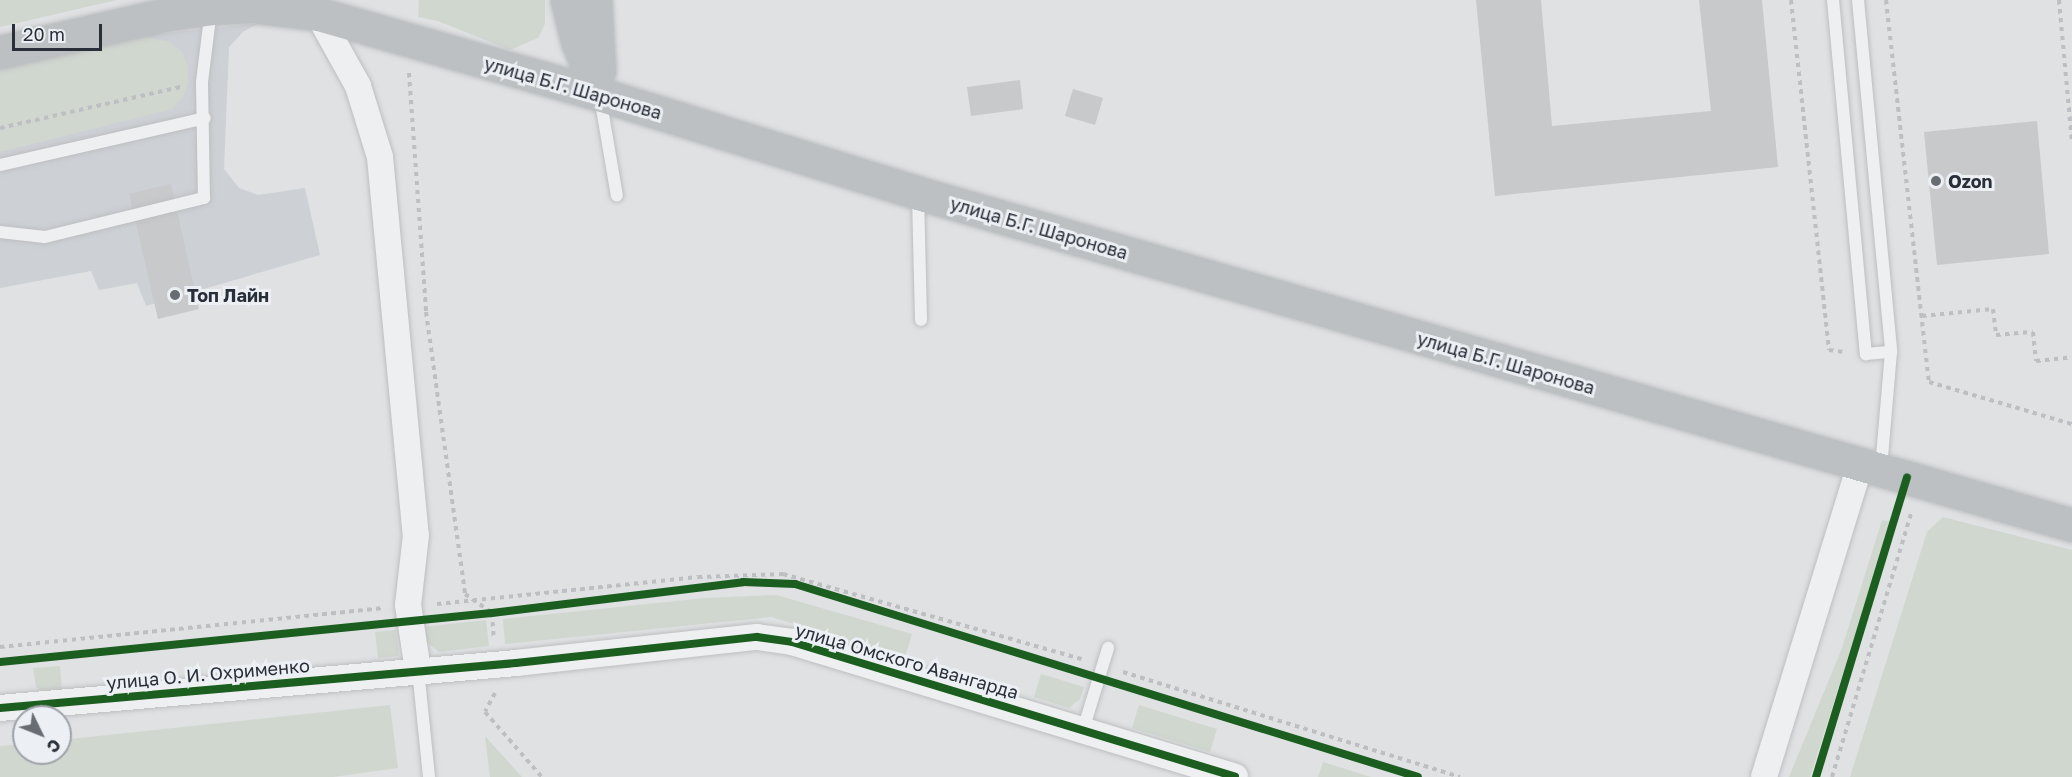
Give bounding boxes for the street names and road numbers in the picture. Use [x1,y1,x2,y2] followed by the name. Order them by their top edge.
[482,52,664,124] street label: улица Б.Г. Шаронова
[948,192,1130,264] street label: улица Б.Г. Шаронова
[1415,327,1597,399] street label: улица Б.Г. Шаронова
[793,619,1021,703] street label: улица Омского Авангарда
[105,654,311,694] street label: улица О. И. Охрименко

